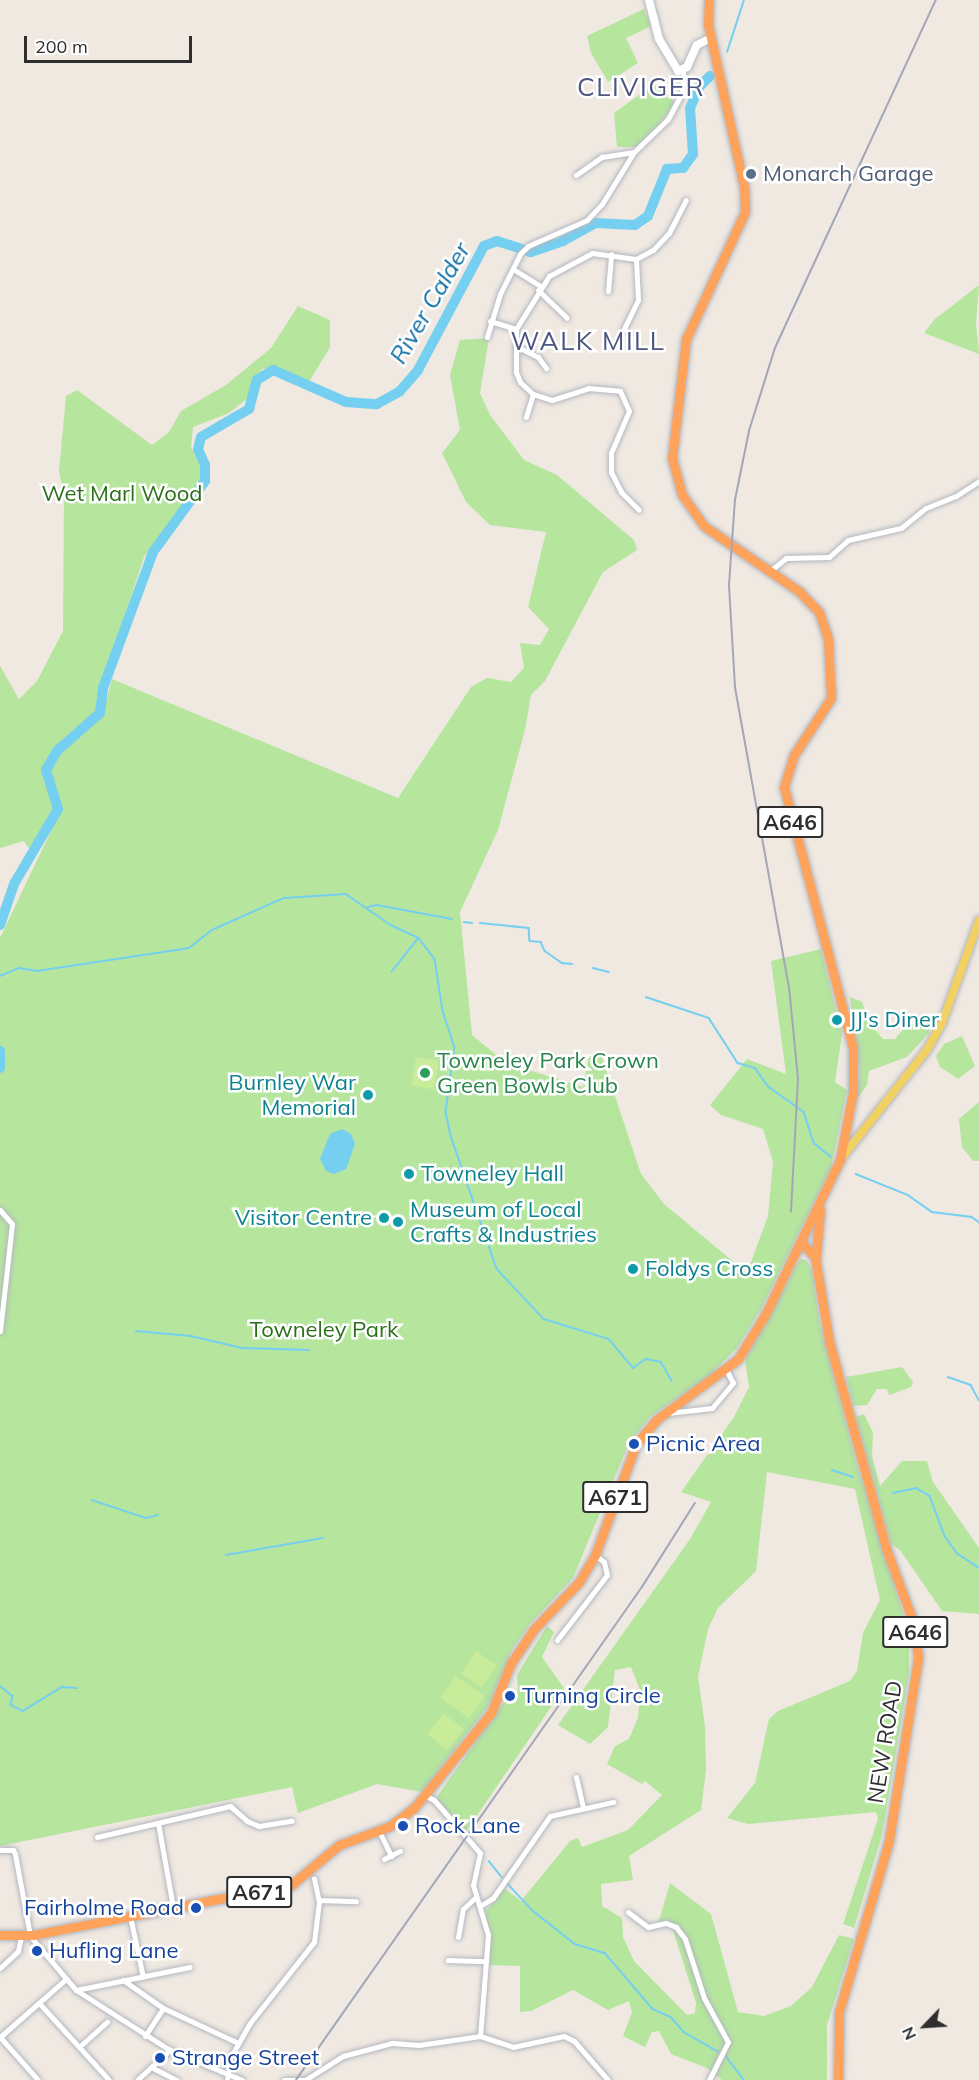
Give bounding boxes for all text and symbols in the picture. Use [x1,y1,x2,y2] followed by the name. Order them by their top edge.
[27,24,195,62] scale bar
[35,35,88,58] text: 200 m
[577,71,705,103] district label: CLIVIGER
[763,161,933,187] place label: Monarch Garage
[744,167,758,181] marker: Monarch Garage
[384,237,476,369] water label: River Calder
[511,325,665,357] district label: WALK MILL
[41,481,203,507] park label: Wet Marl Wood
[757,804,823,840] road number: A646
[849,1007,939,1033] place label: JJ's Diner
[830,1013,844,1027] marker: JJ's Diner
[437,1047,659,1098] place label: Towneley Park Crown Green Bowls Club
[418,1066,432,1080] marker: Towneley Park Crown Green Bowls Club
[229,1069,356,1120] place label: Burnley War Memorial
[361,1088,375,1102] marker: Burnley War Memorial
[421,1161,564,1187] place label: Towneley Hall
[402,1167,416,1181] marker: Towneley Hall
[410,1196,597,1248] place label: Museum of Local Crafts & Industries
[235,1205,372,1231] place label: Visitor Centre
[377,1211,391,1225] marker: Visitor Centre
[391,1215,405,1229] marker: Museum of Local Crafts & Industries
[645,1256,773,1282] place label: Foldys Cross
[626,1262,640,1276] marker: Foldys Cross
[250,1317,398,1343] park label: Towneley Park
[646,1431,760,1457] place label: Picnic Area
[627,1437,641,1451] marker: Picnic Area
[582,1479,648,1515] road number: A671
[882,1614,948,1650] road number: A646
[862,1679,908,1805] street label: NEW ROAD
[522,1683,661,1709] place label: Turning Circle
[503,1689,517,1703] marker: Turning Circle
[415,1813,521,1839] place label: Rock Lane
[396,1819,410,1833] marker: Rock Lane
[226,1874,292,1910] road number: A671
[24,1895,184,1921] place label: Fairholme Road
[189,1901,203,1915] marker: Fairholme Road
[49,1938,178,1964] place label: Hufling Lane
[30,1944,44,1958] marker: Hufling Lane
[895,1996,955,2056] north arrow
[897,2024,920,2043] text: N
[172,2045,319,2071] place label: Strange Street
[153,2051,167,2065] marker: Strange Street

